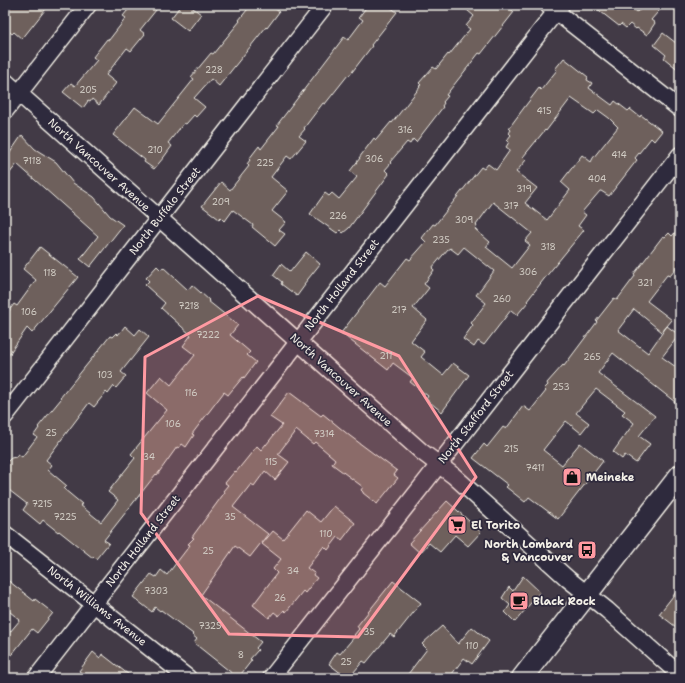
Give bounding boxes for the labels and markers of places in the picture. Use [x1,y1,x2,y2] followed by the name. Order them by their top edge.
[561,466,583,488] shop icon: Meineke
[586,470,635,485] place label: Meineke
[446,514,468,536] supermarket icon: El Torito
[471,518,520,533] place label: El Torito
[484,537,573,565] place label: North Lombard & Vancouver
[576,539,598,561] bus stop icon: North Lombard & Vancouver
[508,590,530,612] cafe icon: Black Rock
[533,594,596,609] place label: Black Rock

